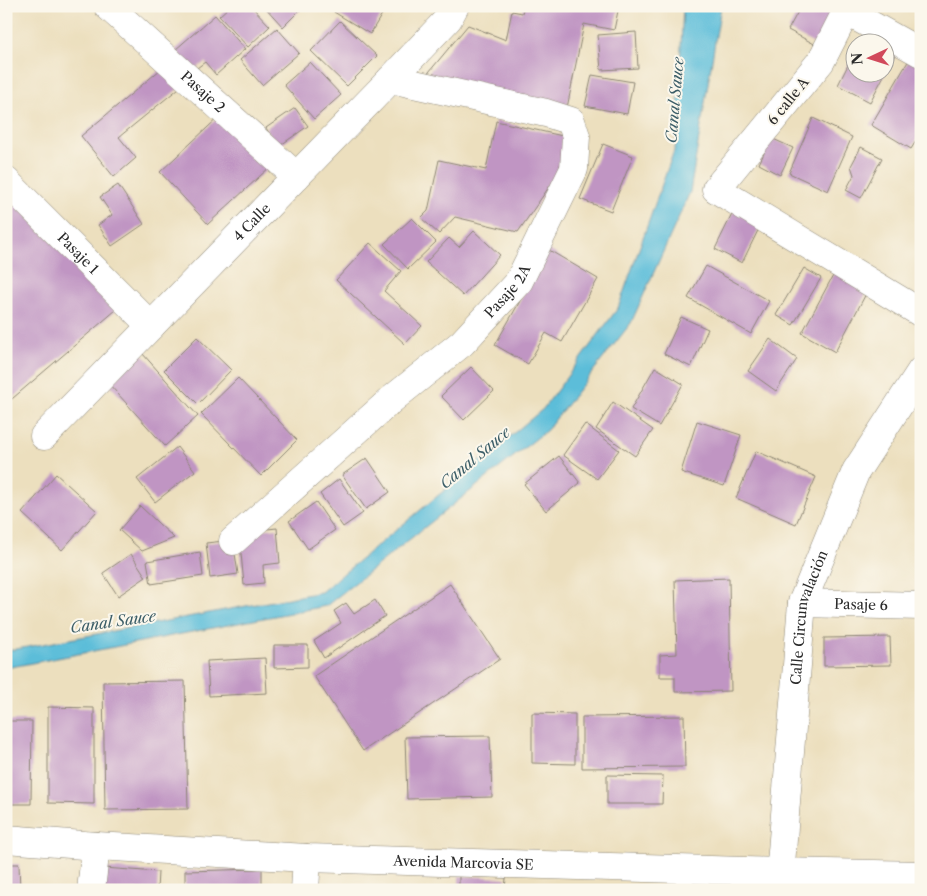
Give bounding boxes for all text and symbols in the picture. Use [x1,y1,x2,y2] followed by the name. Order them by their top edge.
[844,32,894,82] north arrow
[848,52,866,66] text: N
[661,55,688,144] water label: Canal Sauce
[177,67,229,116] street label: Pasaje 2
[763,73,813,129] street label: 6 calle A
[229,199,274,245] street label: 4 Calle
[54,229,103,278] street label: Pasaje 1
[481,261,535,322] street label: Pasaje 2A
[436,422,514,493] water label: Canal Sauce
[786,547,832,686] street label: Calle Circunvalación
[834,595,888,614] street label: Pasaje 6
[69,606,158,637] water label: Canal Sauce
[392,852,534,874] street label: Avenida Marcovia SE

